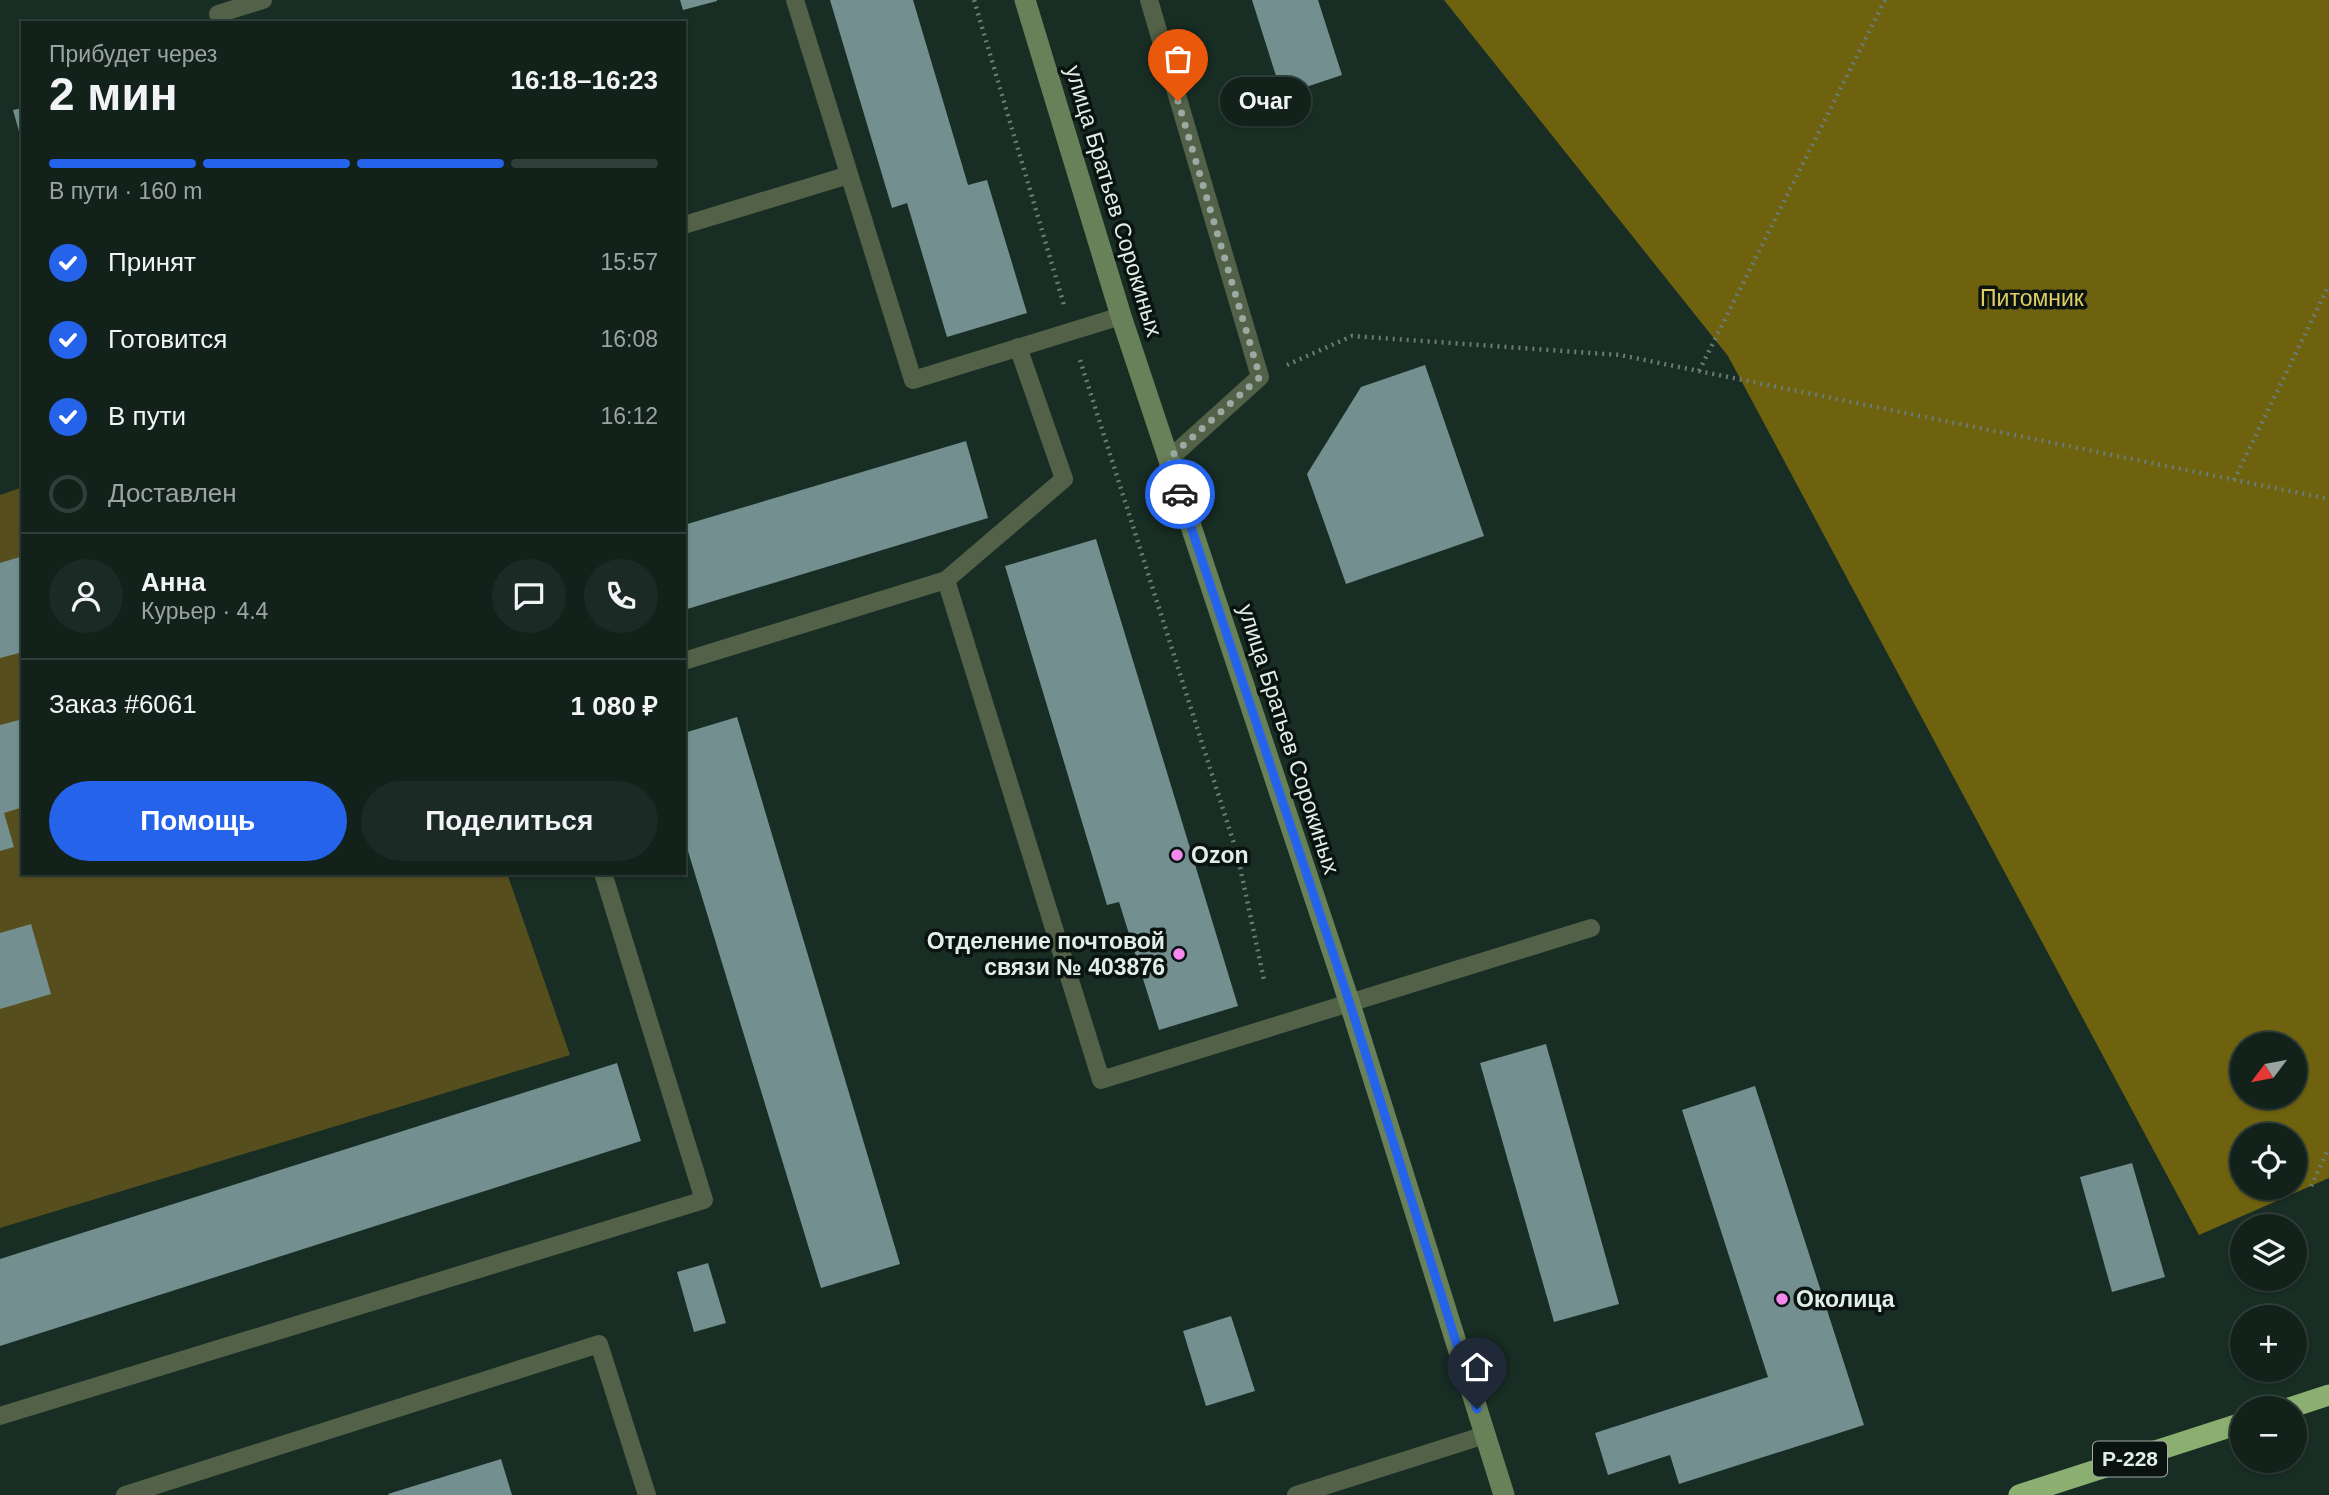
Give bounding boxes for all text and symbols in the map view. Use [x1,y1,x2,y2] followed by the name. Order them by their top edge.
[1148,29,1208,101] pin
[1159,40,1197,78] icon: bag
[49,41,217,67] text: Прибудет через
[1060,62,1168,340] street label: улица Братьев Сорокиных
[511,65,658,95] text: 16:18–16:23
[49,68,177,120] text: 2 мин
[1220,76,1311,126] callout: Очаг
[1239,88,1292,114] text: Очаг
[49,178,202,204] text: В пути · 160 m
[49,244,87,282] icon: check
[108,247,196,277] text: Принят
[600,249,658,275] text: 15:57
[1980,285,2085,311] park label: Питомник
[49,321,87,359] icon: check
[108,324,227,354] text: Готовится
[600,326,658,352] text: 16:08
[49,398,87,436] icon: check
[108,401,186,431] text: В пути
[600,403,658,429] text: 16:12
[1145,459,1215,529] courier
[1161,475,1199,513] icon: car
[108,478,237,508] text: Доставлен
[49,559,123,633] button: person
[492,559,566,633] button: chat
[584,559,658,633] button: phone
[141,567,206,597] text: Анна
[141,598,268,624] text: Курьер · 4.4
[1233,601,1345,878] street label: улица Братьев Сорокиных
[49,689,197,719] text: Заказ #6061
[571,691,658,721] text: 1 080 ₽
[49,781,347,861] button: Помощь
[361,781,658,861] button: Поделиться
[1191,842,1249,868] place label: Ozon
[1169,847,1185,863] marker: Ozon
[927,928,1165,980] place label: Отделение почтовой связи № 403876
[1171,946,1187,962] marker: Отделение почтовой связи № 403876
[2230,1032,2306,1110] north arrow
[2230,1032,2307,1473] map controls
[2230,1123,2307,1200] button: locate
[2230,1214,2307,1291] button: layers
[1796,1286,1895,1312] place label: Околица
[1774,1291,1790,1307] marker: Околица
[2230,1305,2307,1382] button: +
[1447,1337,1507,1409] pin
[1458,1348,1496,1386] icon: home
[2230,1396,2307,1473] button: −
[2093,1442,2167,1476] road number: Р-228

